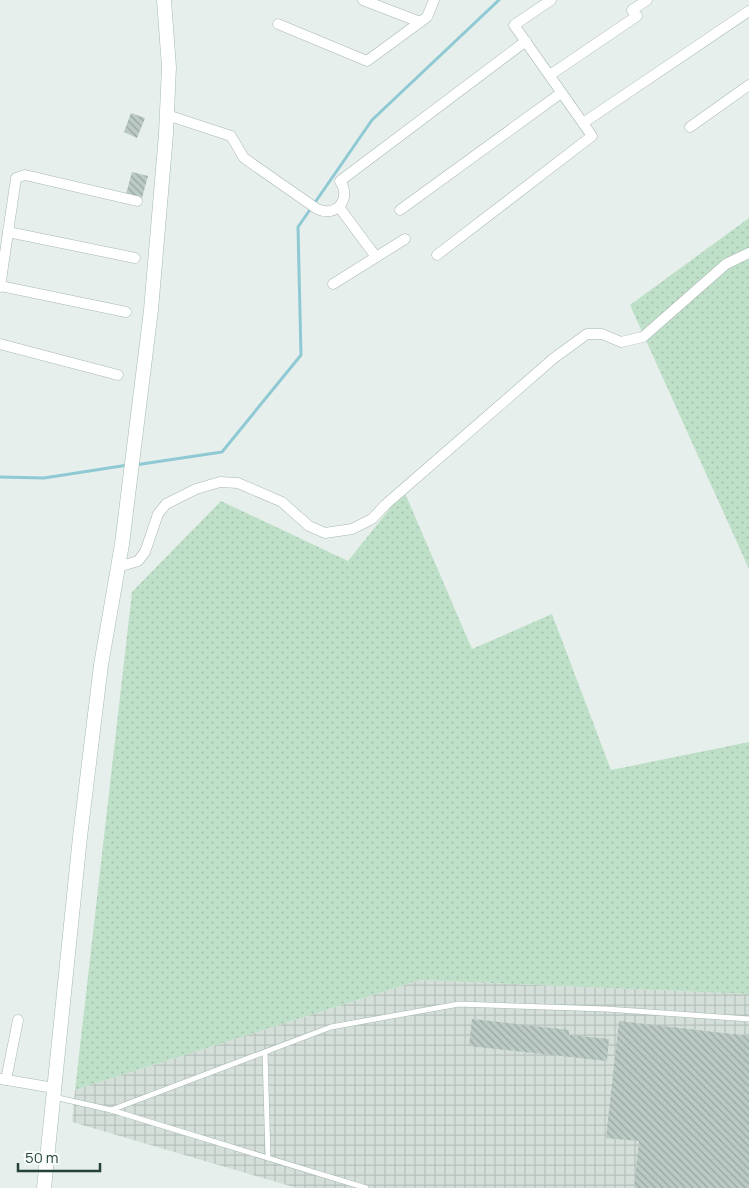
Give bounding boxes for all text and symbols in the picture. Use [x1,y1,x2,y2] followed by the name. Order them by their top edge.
[18,1140,100,1172] scale bar
[25,1147,59,1168] text: 50 m

